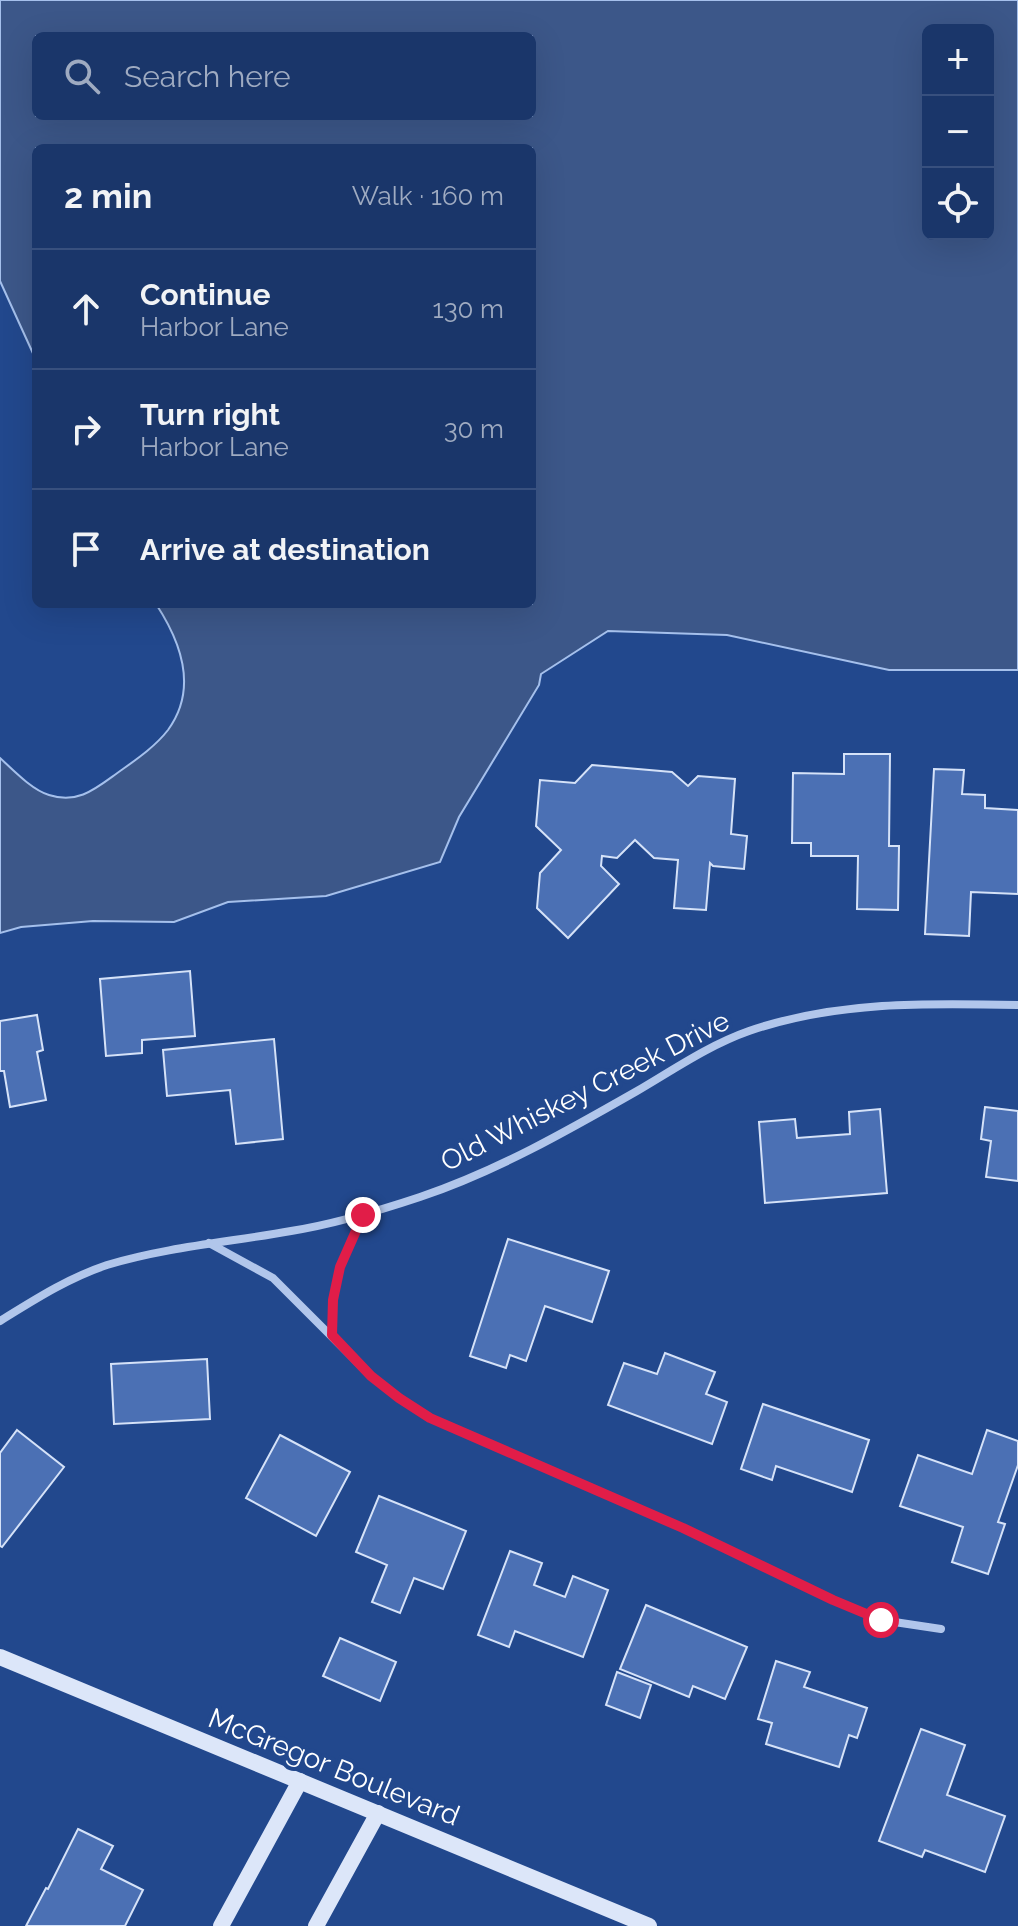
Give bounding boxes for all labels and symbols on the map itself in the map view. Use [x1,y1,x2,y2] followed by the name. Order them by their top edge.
[435,1004,735,1178] street label: Old Whiskey Creek Drive
[345,1197,381,1233] route end
[863,1602,899,1638] route start
[204,1702,464,1832] street label: McGregor Boulevard

